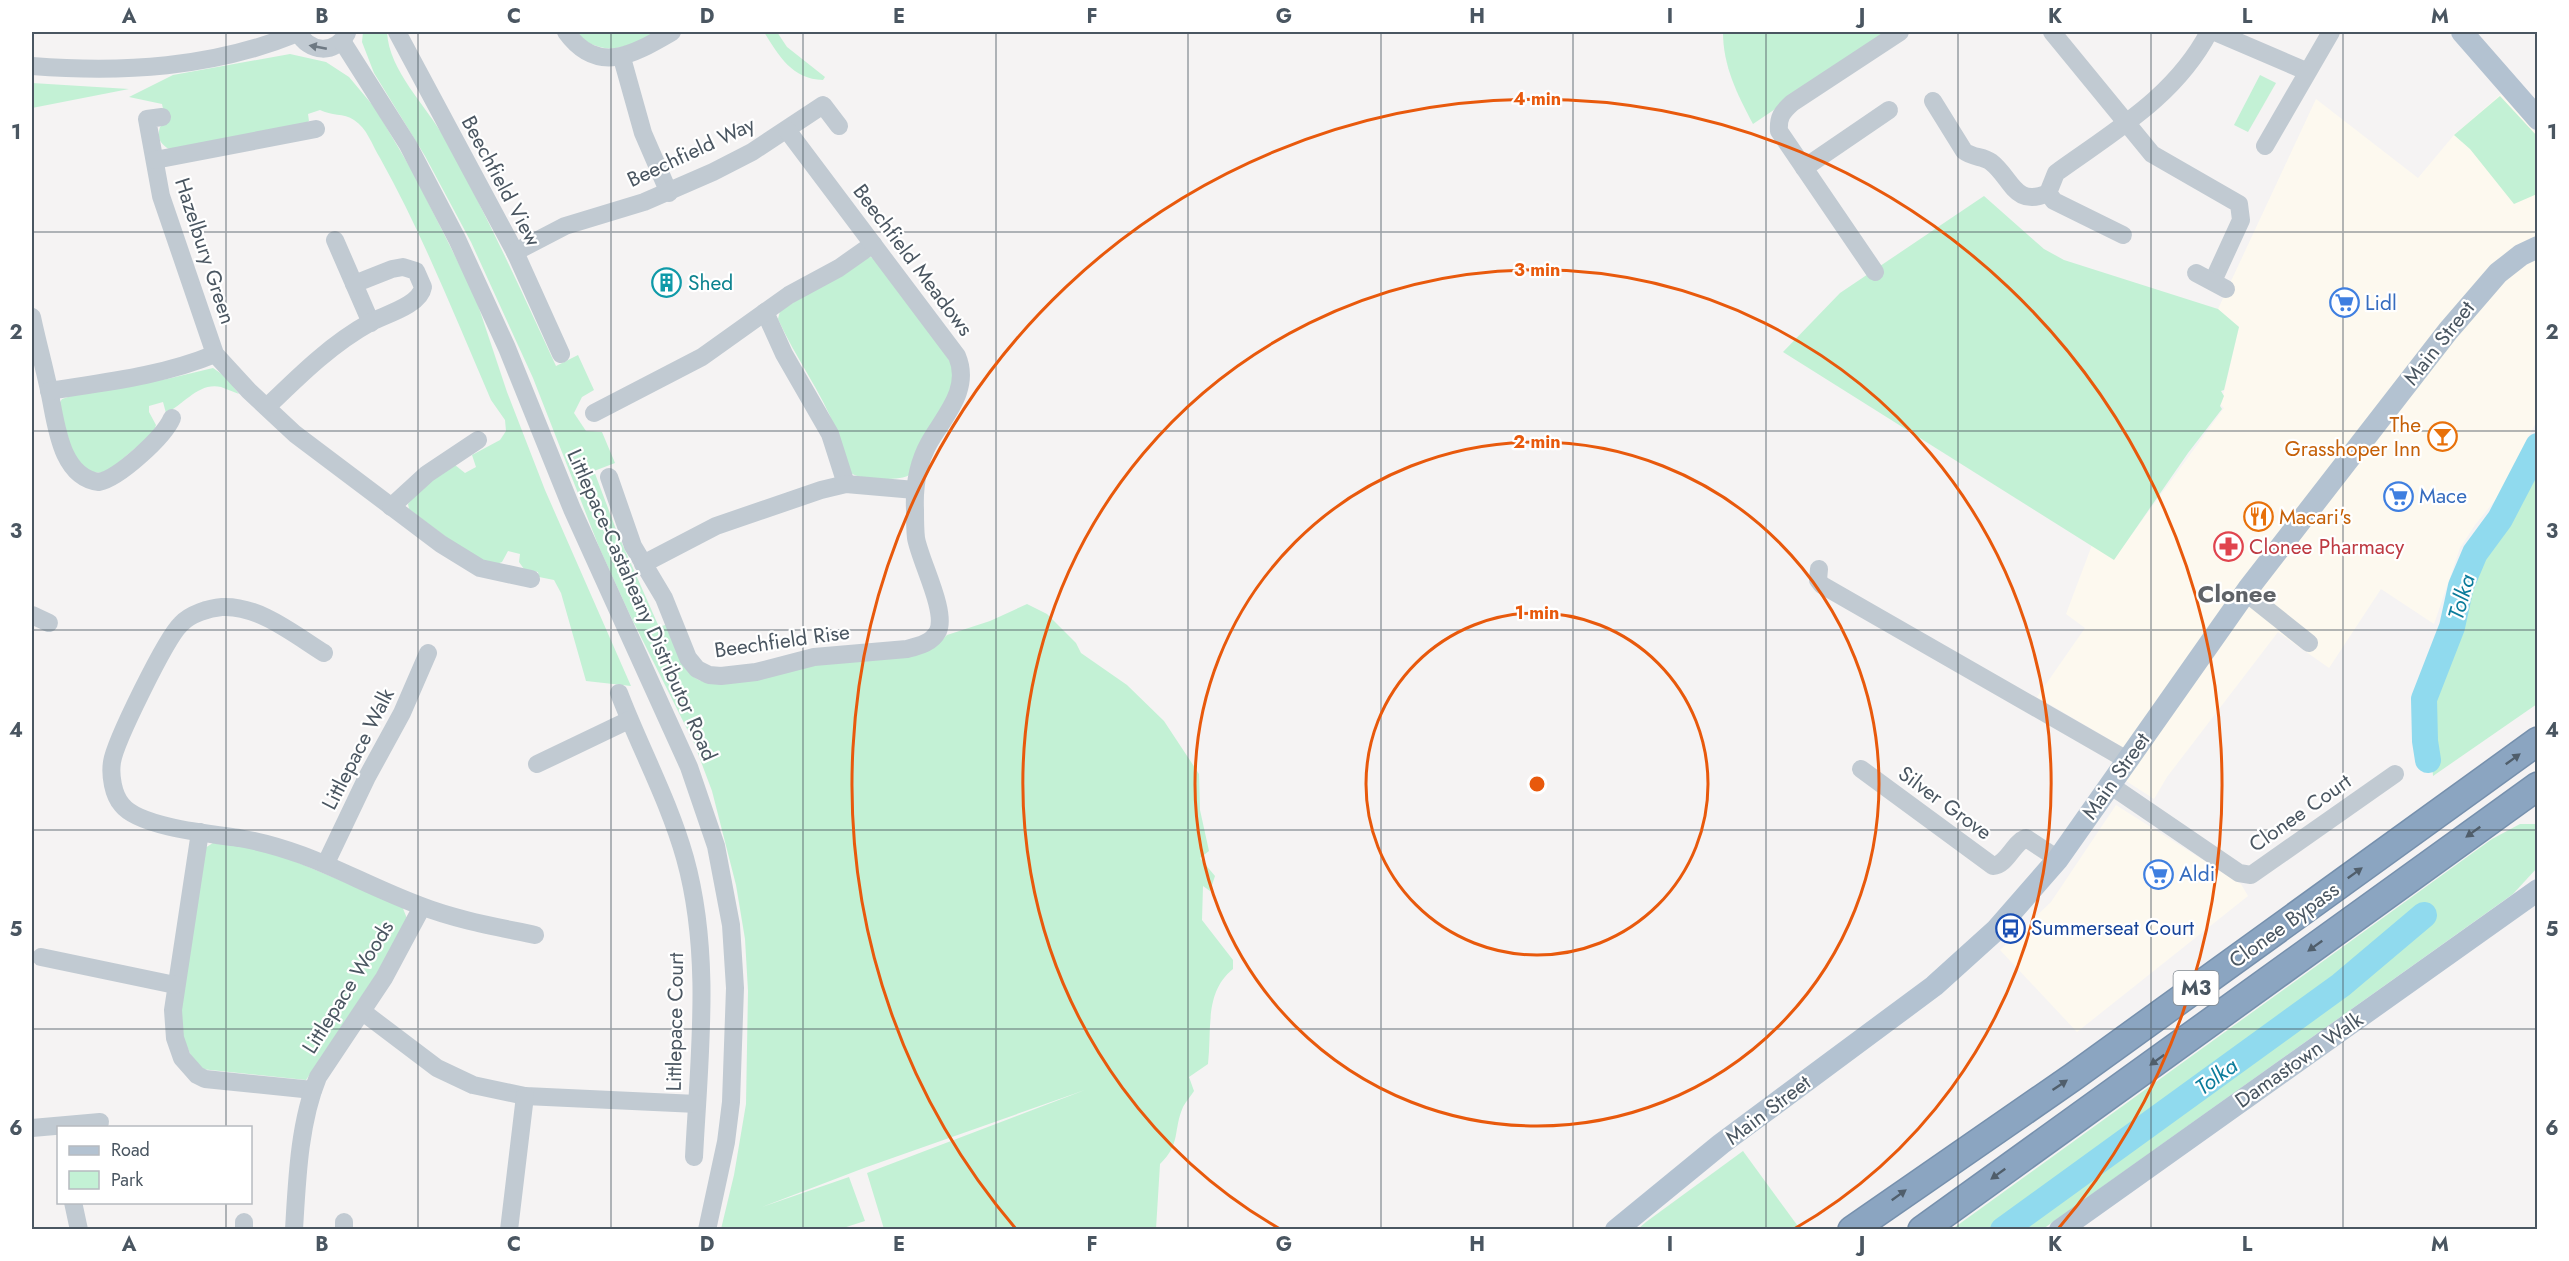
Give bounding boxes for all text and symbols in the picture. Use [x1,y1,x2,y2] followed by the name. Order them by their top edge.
[121,2,137,31] text: A
[315,2,329,31] text: B
[507,2,521,31] text: C
[700,2,714,31] text: D
[893,2,905,31] text: E
[1086,2,1098,31] text: F
[1276,2,1292,31] text: G
[1469,2,1485,31] text: H
[1667,2,1673,31] text: I
[1855,2,1865,31] text: J
[2048,2,2062,31] text: K
[2242,2,2253,31] text: L
[2431,2,2449,31] text: M
[308,42,327,51] one-way arrow
[1513,86,1561,112] text: 4 min
[622,109,760,195] street label: Beechfield Way
[454,110,548,252] street label: Beechfield View
[11,118,21,147] text: 1
[2547,118,2557,147] text: 1
[167,174,243,328] street label: Hazelbury Green
[846,178,980,342] street label: Beechfield Meadows
[1514,257,1560,283] text: 3 min
[651,267,683,299] building icon: Shed
[688,268,733,298] place label: Shed
[2328,287,2360,319] supermarket icon: Lidl
[2365,288,2397,318] place label: Lidl
[2396,294,2482,392] street label: Main Street
[9,318,23,347] text: 2
[2545,318,2559,347] text: 2
[2285,410,2421,464] place label: The Grasshoper Inn
[2426,421,2458,453] bar icon: The Grasshoper Inn
[1513,429,1561,455] text: 2 min
[559,444,725,766] street label: Littlepace-Castaheany Distributor Road
[2382,480,2414,512] supermarket icon: Mace
[2419,481,2467,511] place label: Mace
[2242,501,2274,533] restaurant icon: Macari's
[2279,502,2351,532] place label: Macari's
[10,517,22,546] text: 3
[2546,517,2558,546] text: 3
[2212,531,2244,563] pharmacy icon: Clonee Pharmacy
[2249,532,2405,562] place label: Clonee Pharmacy
[2439,571,2483,623] water label: Tolka
[2198,576,2276,611] district label: Clonee
[1515,600,1559,626] text: 1 min
[712,617,852,665] street label: Beechfield Rise
[315,682,402,815] street label: Littlepace Walk
[9,716,23,745] text: 4
[2545,716,2559,745] text: 4
[2075,726,2157,826] street label: Main Street
[2504,753,2520,765] one-way arrow
[1892,759,1998,847] street label: Silver Grove
[2243,767,2357,859] street label: Clonee Court
[1527,774,1547,794] centre of rings
[2465,826,2481,837] one-way arrow
[2142,858,2174,890] supermarket icon: Aldi
[2179,859,2215,889] place label: Aldi
[2346,867,2362,879] one-way arrow
[2223,875,2345,975] street label: Clonee Bypass
[1994,912,2026,944] bus stop icon: Summerseat Court
[2031,913,2194,943] place label: Summerseat Court
[295,914,401,1060] street label: Littlepace Woods
[10,915,23,944] text: 5
[2546,915,2559,944] text: 5
[2307,940,2323,952] one-way arrow
[659,952,691,1092] street label: Littlepace Court
[2174,971,2218,1005] road number: M3
[2229,1004,2370,1115] street label: Damastown Walk
[2188,1050,2244,1102] water label: Tolka
[2149,1054,2165,1066] one-way arrow
[1719,1068,1817,1152] street label: Main Street
[2052,1080,2068,1091] one-way arrow
[9,1114,23,1143] text: 6
[2545,1114,2559,1143] text: 6
[57,1126,252,1204] legend
[111,1137,150,1163] text: Road
[111,1167,143,1193] text: Park
[1991,1168,2007,1180] one-way arrow
[1890,1189,1906,1201] one-way arrow
[121,1230,137,1259] text: A
[315,1230,329,1259] text: B
[507,1230,521,1259] text: C
[700,1230,714,1259] text: D
[893,1230,905,1259] text: E
[1086,1230,1098,1259] text: F
[1276,1230,1292,1259] text: G
[1469,1230,1485,1259] text: H
[1667,1230,1673,1259] text: I
[1855,1230,1865,1259] text: J
[2048,1230,2062,1259] text: K
[2242,1230,2253,1259] text: L
[2431,1230,2449,1259] text: M

